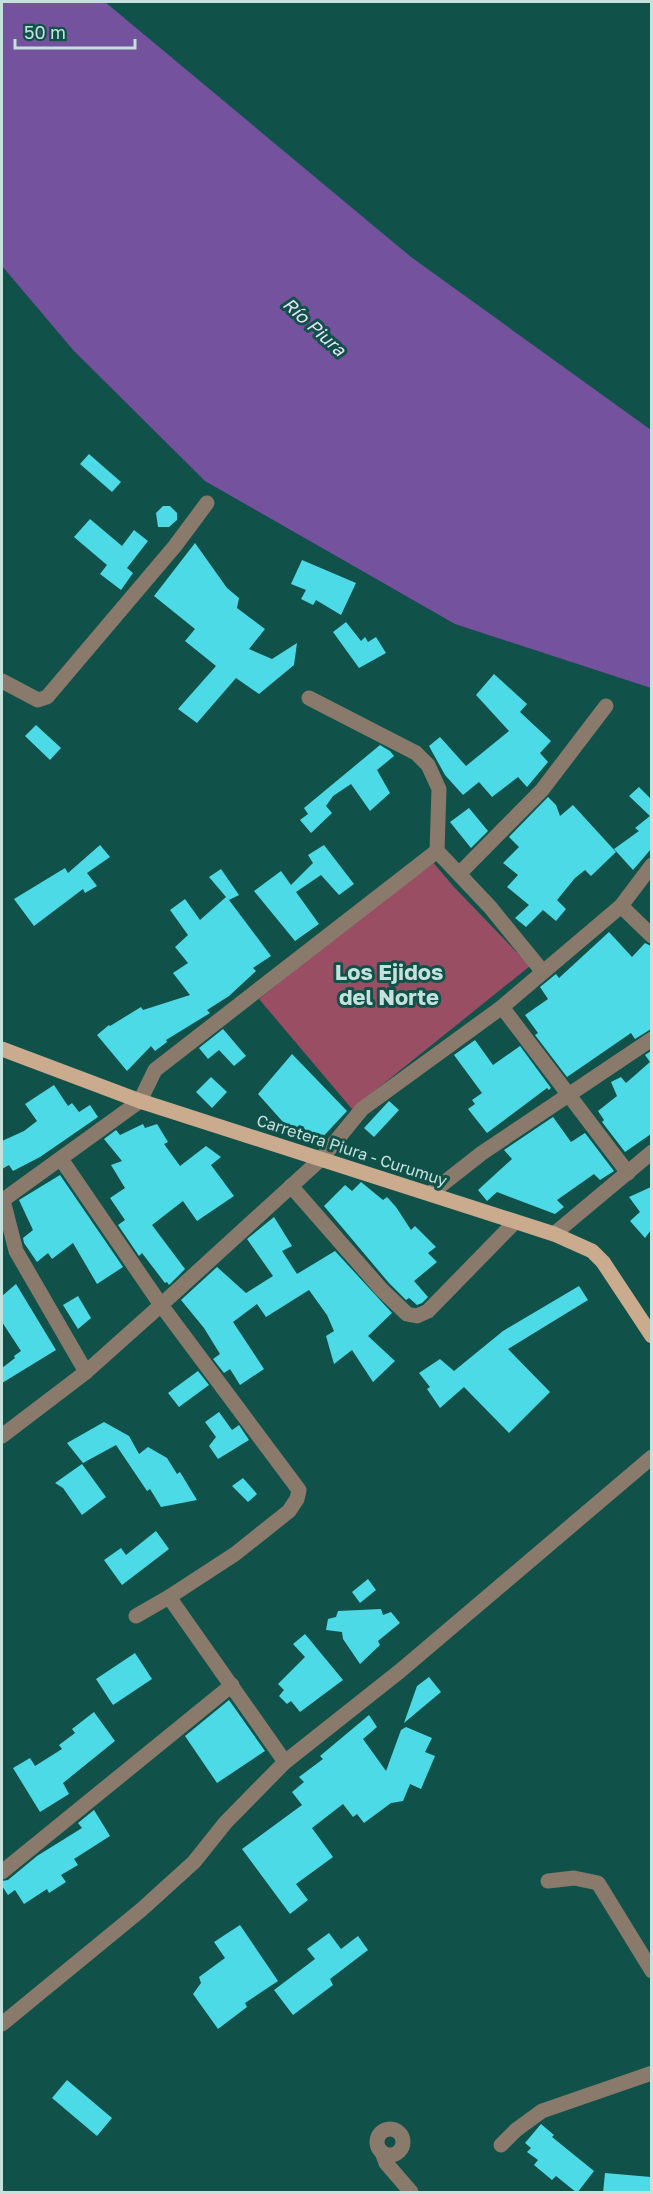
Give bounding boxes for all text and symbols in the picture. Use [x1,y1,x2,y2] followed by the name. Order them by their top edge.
[15,12,135,50] scale bar
[24,21,66,43] text: 50 m
[279,292,351,361] water label: Río Piura
[335,958,443,1010] district label: Los Ejidos del Norte
[254,1110,450,1190] street label: Carretera Piura - Curumuy

